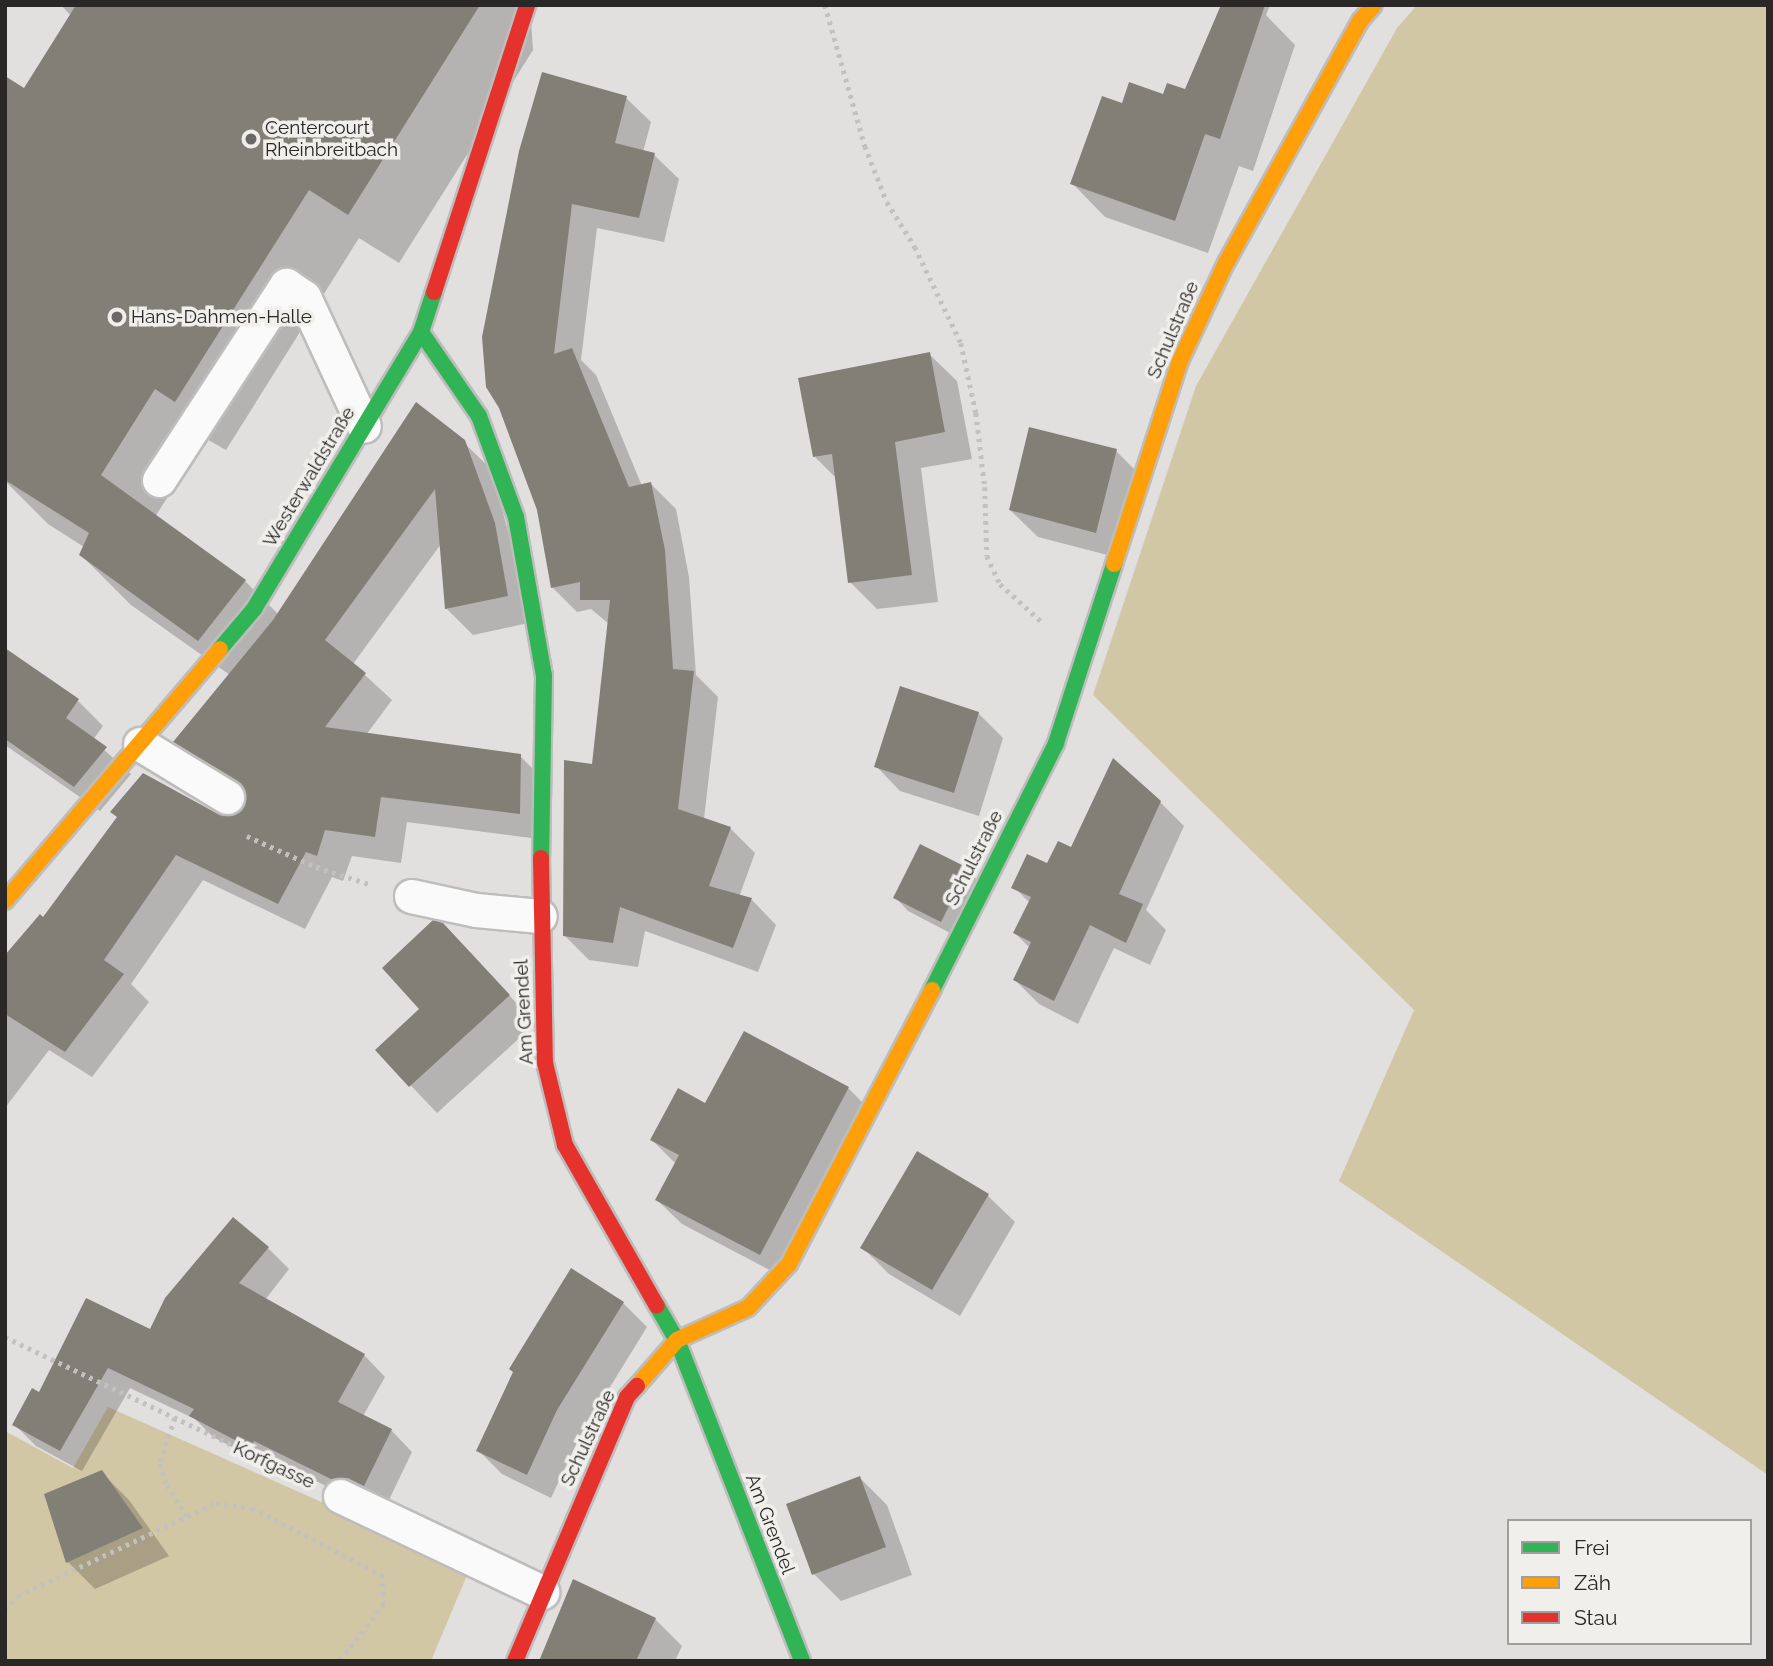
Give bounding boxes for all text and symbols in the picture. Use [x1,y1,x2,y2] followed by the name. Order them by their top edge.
[265,117,398,161] place label: Centercourt Rheinbreitbach
[243,131,259,147] marker: Centercourt Rheinbreitbach
[1142,278,1204,382] street label: Schulstraße
[131,306,312,328] place label: Hans-Dahmen-Halle
[109,309,125,325] marker: Hans-Dahmen-Halle
[258,403,360,551] street label: Westerwaldstraße
[940,807,1008,909] street label: Schulstraße
[510,959,538,1065] street label: Am Grendel
[556,1386,620,1490] street label: Schulstraße
[230,1436,318,1494] street label: Korfgasse
[740,1471,800,1577] street label: Am Grendel
[1507,1519,1752,1645] legend
[1574,1535,1610,1560] text: Frei
[1574,1570,1611,1595] text: Zäh
[1574,1605,1618,1630] text: Stau

